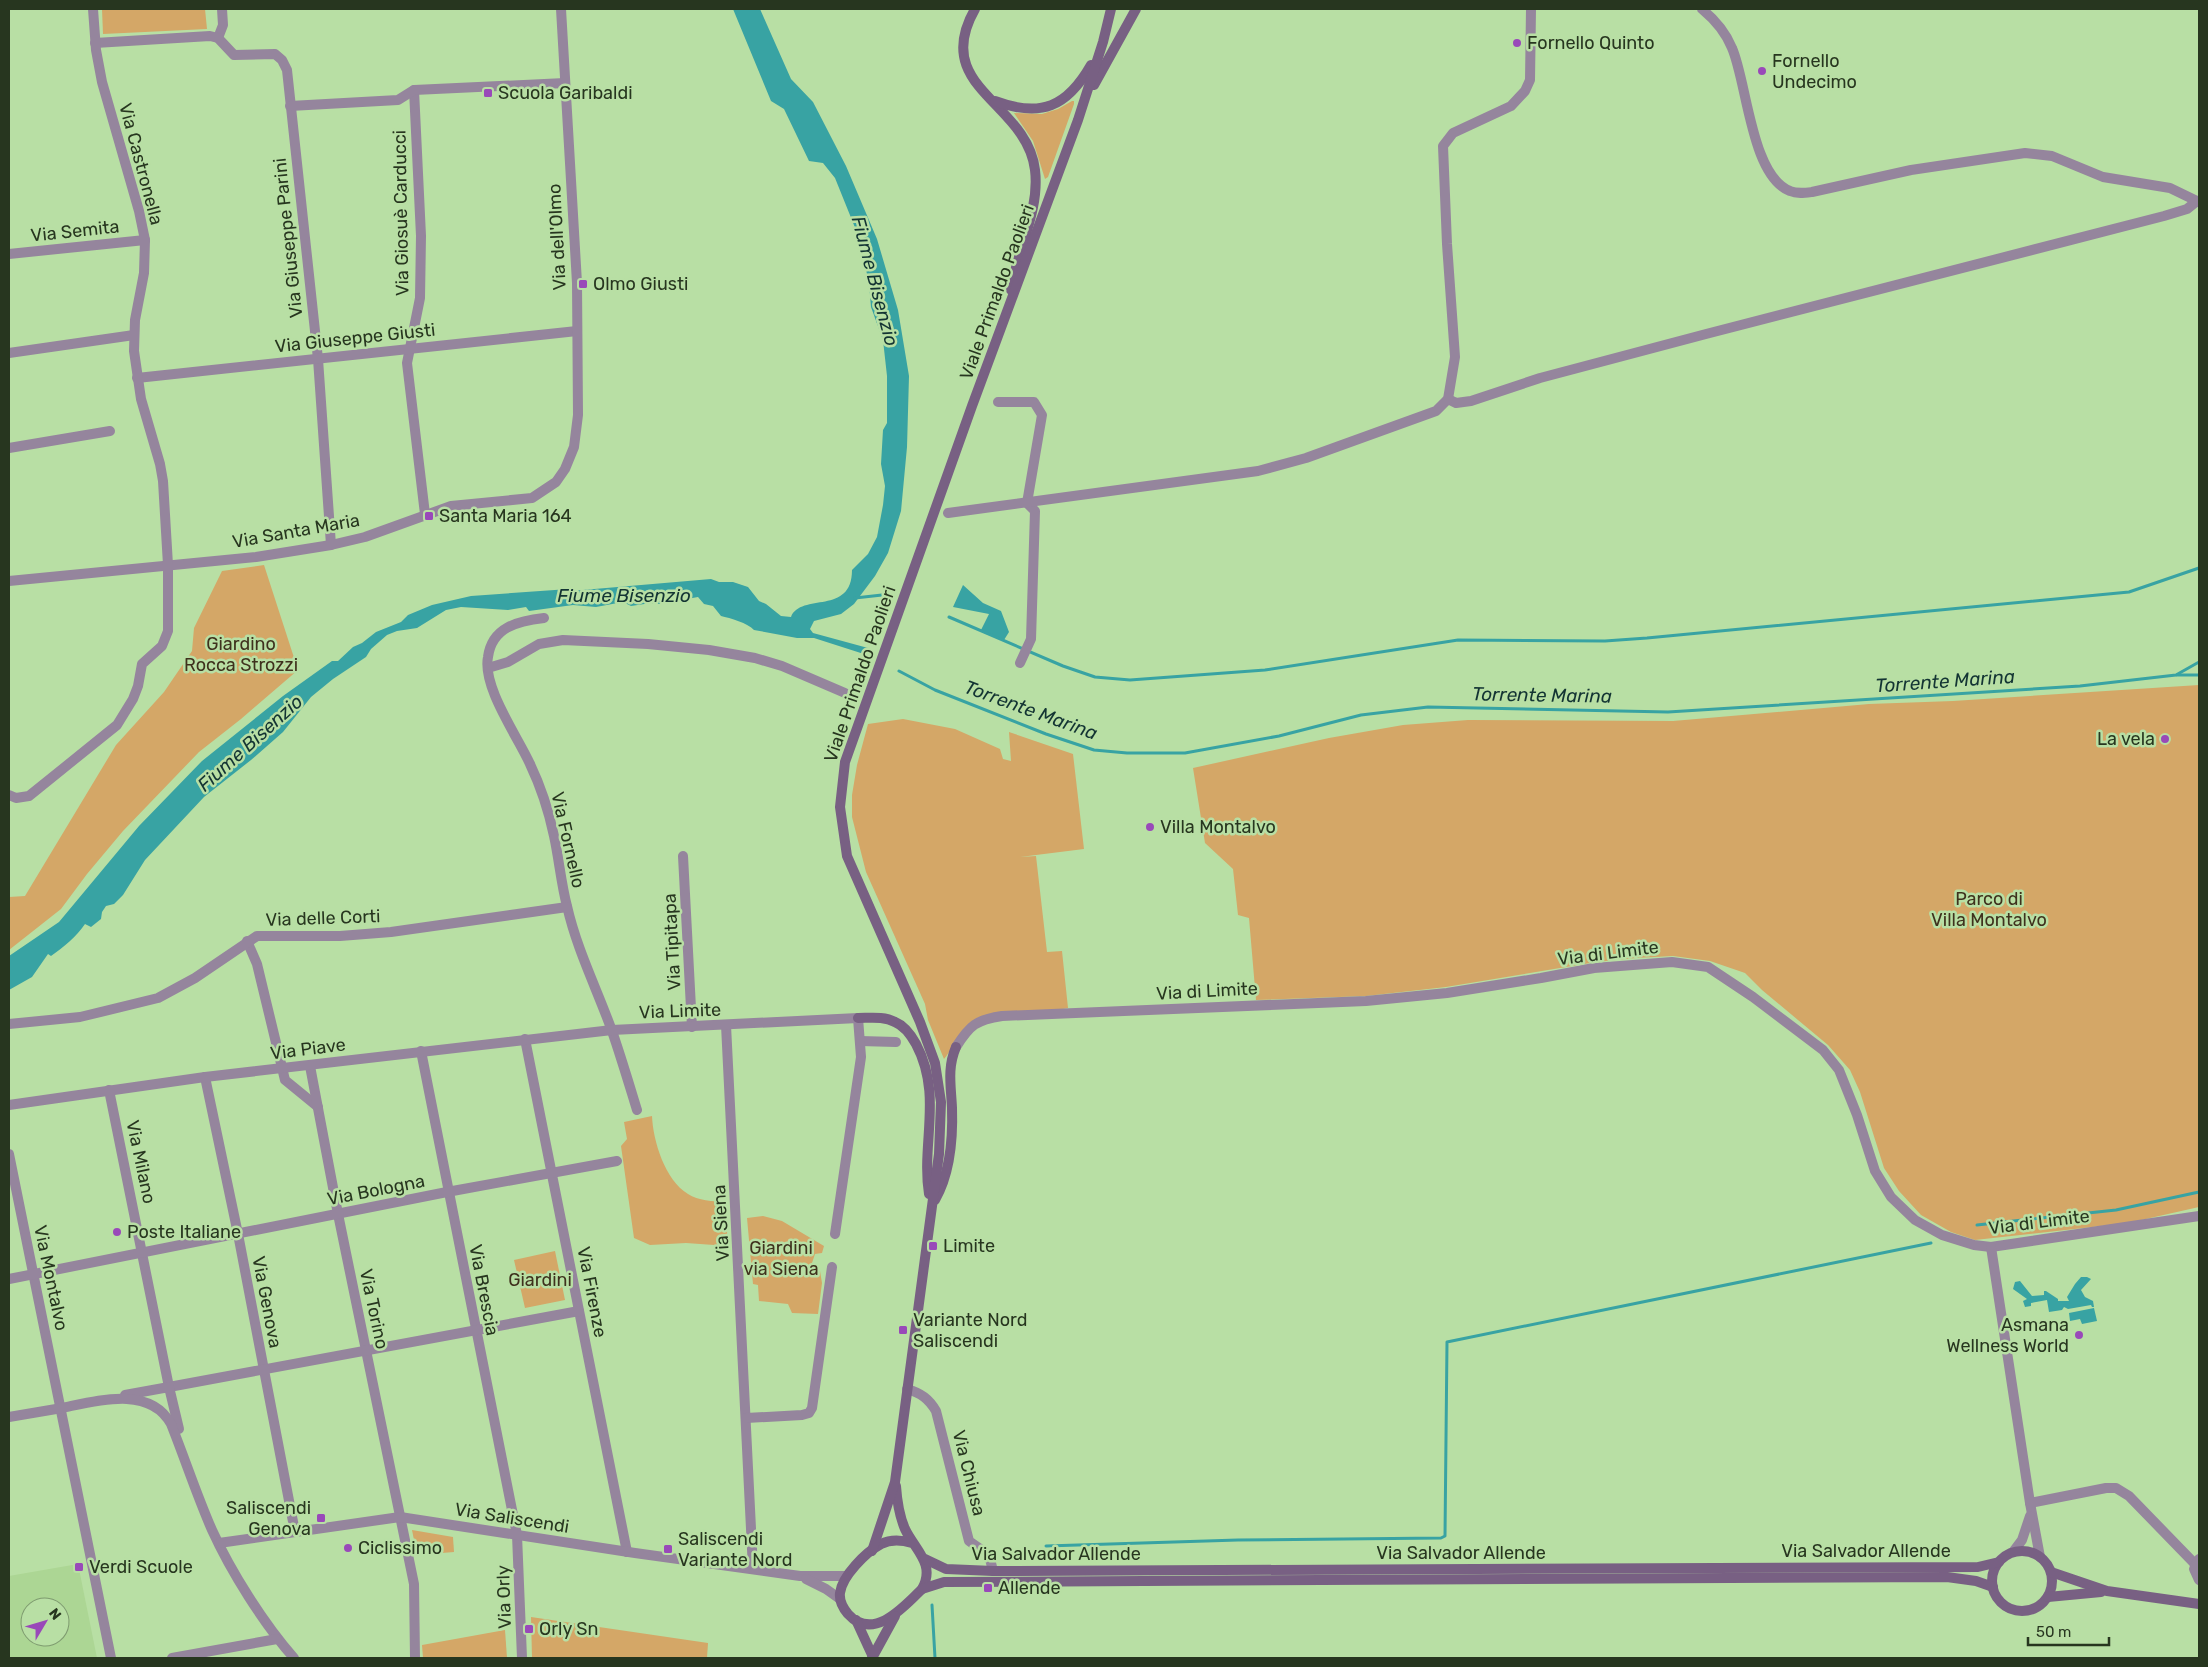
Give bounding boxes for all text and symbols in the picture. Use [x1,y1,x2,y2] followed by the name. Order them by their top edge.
[1527,32,1654,54] place label: Fornello Quinto
[1511,37,1523,49] marker: Fornello Quinto
[1772,50,1857,93] place label: Fornello Undecimo
[1756,65,1768,77] marker: Fornello Undecimo
[498,82,633,104] place label: Scuola Garibaldi
[482,87,494,99] marker: Scuola Garibaldi
[114,101,168,227] street label: Via Castronella
[389,130,413,296] street label: Via Giosuè Carducci
[269,157,307,319] street label: Via Giuseppe Parini
[543,183,571,291] street label: Via dell'Olmo
[955,201,1039,383] street label: Viale Primaldo Paolieri
[847,213,903,349] water label: Fiume Bisenzio
[30,215,120,247] street label: Via Semita
[593,273,688,295] place label: Olmo Giusti
[577,278,589,290] marker: Olmo Giusti
[274,319,436,357] street label: Via Giuseppe Giusti
[439,505,572,527] place label: Santa Maria 164
[231,509,361,553] street label: Via Santa Maria
[423,510,435,522] marker: Santa Maria 164
[819,583,901,765] street label: Viale Primaldo Paolieri
[557,584,691,607] water label: Fiume Bisenzio
[184,633,298,676] park label: Giardino Rocca Strozzi
[1874,665,2016,697] water label: Torrente Marina
[961,675,1101,745] water label: Torrente Marina
[1472,682,1612,708] water label: Torrente Marina
[193,690,307,796] water label: Fiume Bisenzio
[2097,728,2155,750] place label: La vela
[2159,733,2171,745] marker: La vela
[546,790,590,890] street label: Via Fornello
[1160,816,1276,838] place label: Villa Montalvo
[1144,821,1156,833] marker: Villa Montalvo
[1931,888,2047,931] park label: Parco di Villa Montalvo
[658,893,686,991] street label: Via Tipitapa
[265,905,381,931] street label: Via delle Corti
[1556,936,1660,970] street label: Via di Limite
[1156,977,1258,1005] street label: Via di Limite
[638,999,722,1023] street label: Via Limite
[269,1033,347,1065] street label: Via Piave
[121,1118,161,1206] street label: Via Milano
[325,1170,427,1210] street label: Via Bologna
[708,1184,734,1262] street label: Via Siena
[1987,1205,2091,1239] street label: Via di Limite
[127,1221,241,1243] place label: Poste Italiane
[29,1223,73,1333] street label: Via Montalvo
[111,1226,123,1238] marker: Poste Italiane
[943,1235,995,1257] place label: Limite
[743,1237,819,1280] park label: Giardini via Siena
[927,1240,939,1252] marker: Limite
[464,1242,504,1338] street label: Via Brescia
[572,1245,612,1339] street label: Via Firenze
[247,1254,287,1350] street label: Via Genova
[355,1267,393,1351] street label: Via Torino
[508,1269,572,1291] park label: Giardini
[913,1309,1027,1352] place label: Variante Nord Saliscendi
[1946,1314,2069,1357] place label: Asmana Wellness World
[897,1324,909,1336] marker: Variante Nord Saliscendi
[2073,1329,2085,1341] marker: Asmana Wellness World
[948,1428,990,1518] street label: Via Chiusa
[226,1497,311,1540] place label: Saliscendi Genova
[453,1498,571,1538] street label: Via Saliscendi
[315,1512,327,1524] marker: Saliscendi Genova
[678,1528,792,1571] place label: Saliscendi Variante Nord
[358,1537,442,1559] place label: Ciclissimo
[1781,1540,1951,1562] street label: Via Salvador Allende
[342,1542,354,1554] marker: Ciclissimo
[1376,1542,1546,1564] street label: Via Salvador Allende
[662,1543,674,1555] marker: Saliscendi Variante Nord
[971,1543,1141,1565] street label: Via Salvador Allende
[89,1556,193,1578] place label: Verdi Scuole
[73,1561,85,1573] marker: Verdi Scuole
[492,1565,516,1629] street label: Via Orly
[998,1577,1061,1599] place label: Allende
[982,1582,994,1594] marker: Allende
[20,1597,70,1647] north arrow
[45,1605,65,1624] text: N
[2028,1614,2109,1646] scale bar
[539,1618,598,1640] place label: Orly Sn
[523,1623,535,1635] marker: Orly Sn
[2036,1623,2071,1641] text: 50 m

